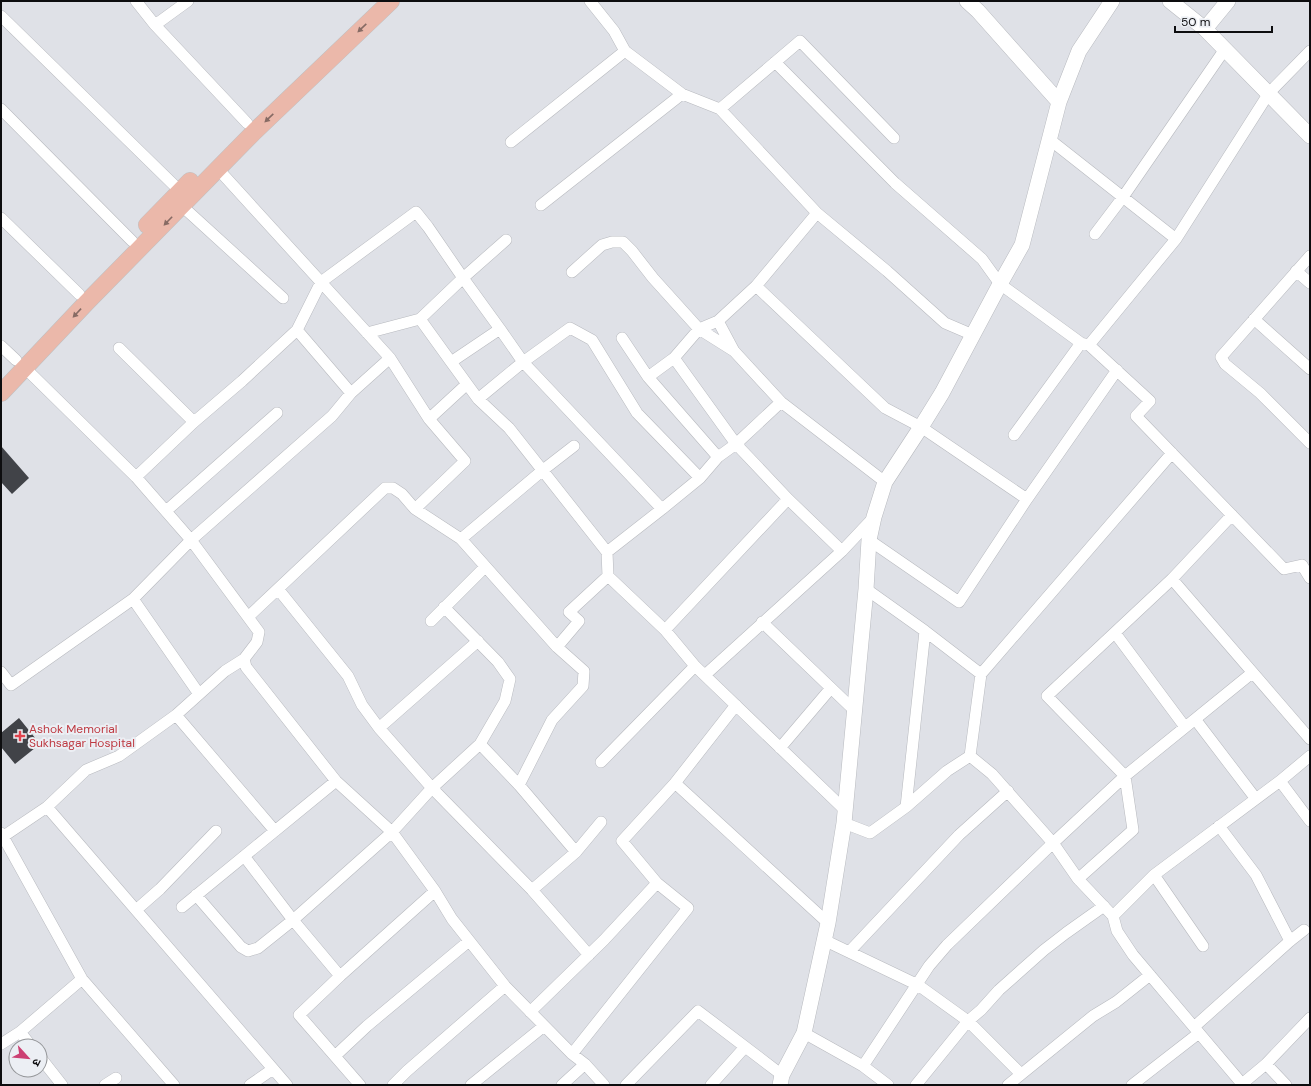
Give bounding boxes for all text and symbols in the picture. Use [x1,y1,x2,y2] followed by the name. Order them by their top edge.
[1175,8,1272,34] scale bar
[1181,14,1210,30] text: 50 m
[358,23,367,32] one-way arrow
[264,113,273,122] one-way arrow
[163,215,172,226] one-way arrow
[72,308,81,318] one-way arrow
[29,721,135,751] place label: Ashok Memorial Sukhsagar Hospital
[14,730,26,742] marker: Ashok Memorial Sukhsagar Hospital
[8,1038,48,1078] north arrow
[29,1056,45,1069] text: उ

